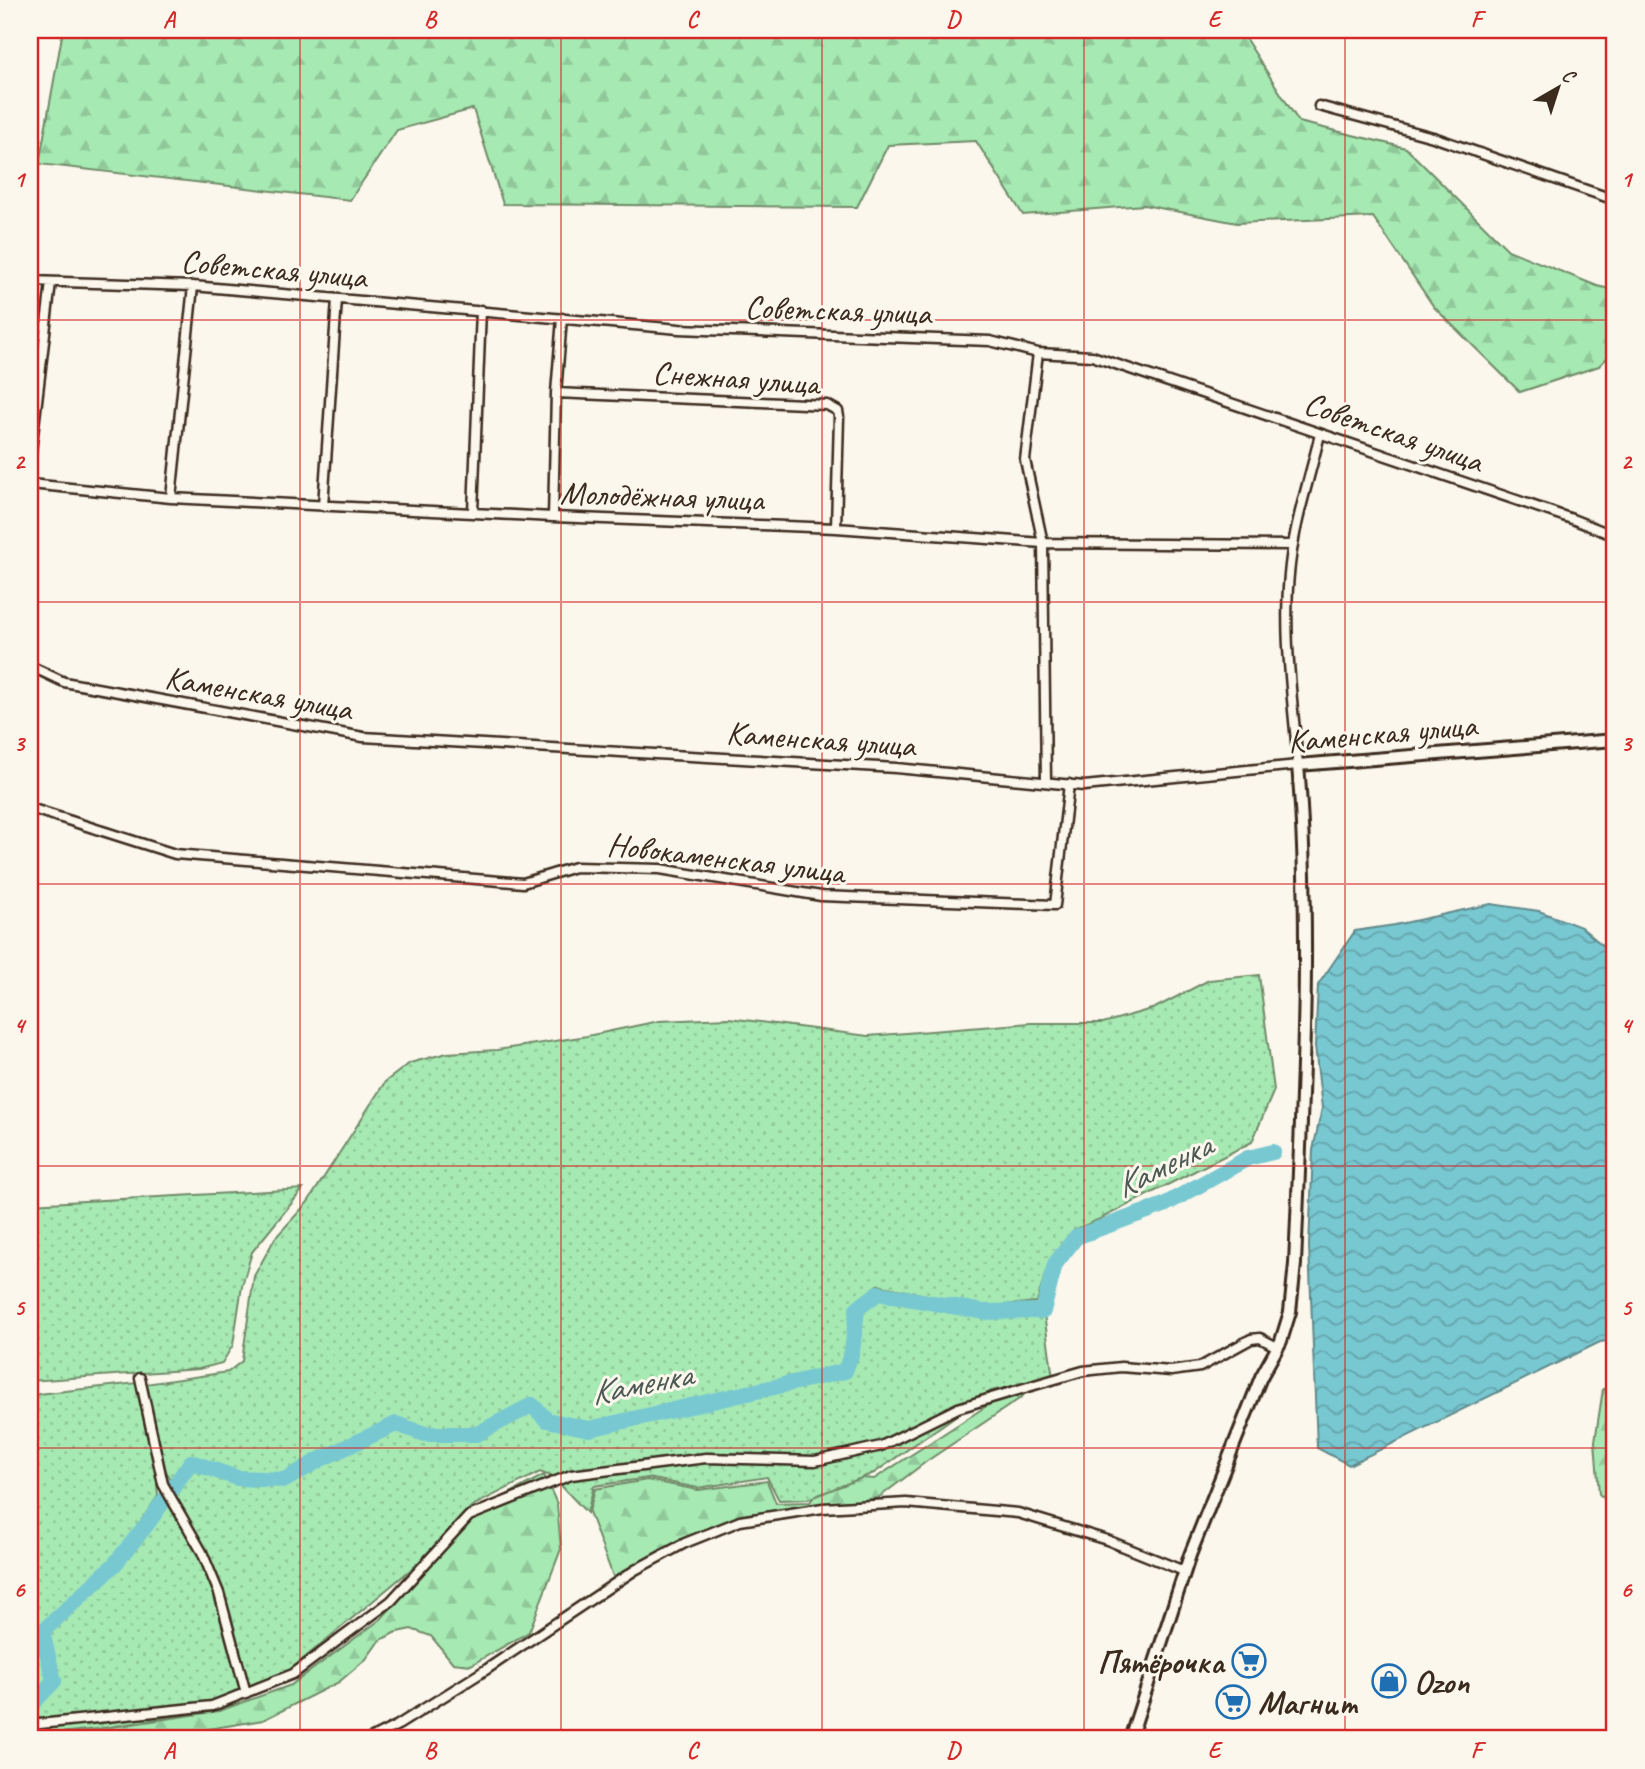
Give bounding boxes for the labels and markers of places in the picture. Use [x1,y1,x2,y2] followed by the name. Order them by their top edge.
[1098,1641,1226,1683] place label: Пятёрочка
[1230,1642,1268,1680] supermarket icon: Пятёрочка
[1414,1661,1470,1703] place label: Ozon
[1370,1662,1408,1700] shop icon: Ozon
[1258,1682,1359,1724] place label: Магнит
[1214,1683,1252,1721] supermarket icon: Магнит

